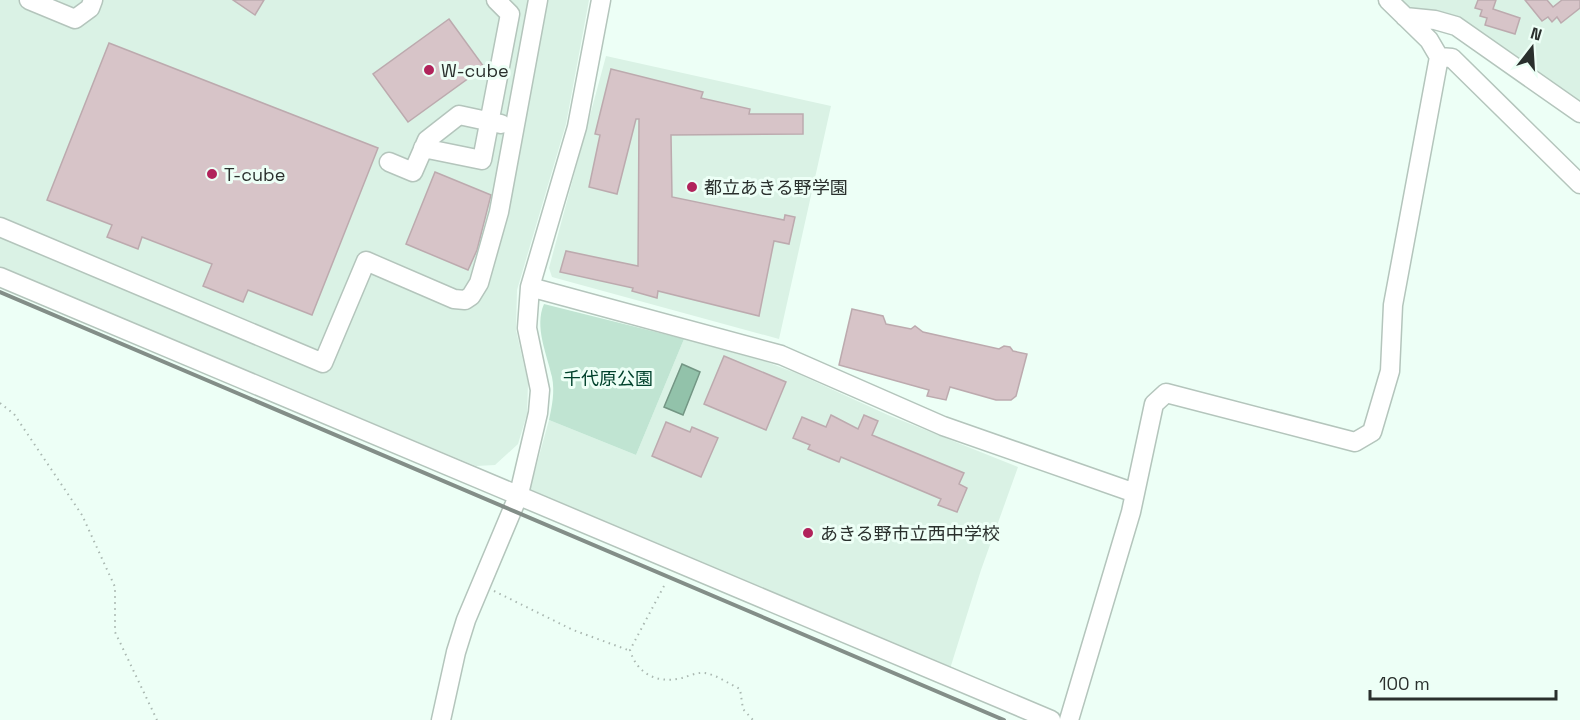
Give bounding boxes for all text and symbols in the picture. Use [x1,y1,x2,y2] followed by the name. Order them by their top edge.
[1502,18,1562,78] north arrow
[1528,23,1544,46] text: N
[441,59,509,82] place label: W-cube
[422,63,436,77] marker: W-cube
[224,163,285,186] place label: T-cube
[205,167,219,181] marker: T-cube
[704,176,848,199] place label: 都立あきる野学園
[685,180,699,194] marker: 都立あきる野学園
[563,367,653,390] park label: 千代原公園
[820,522,1000,545] place label: あきる野市立西中学校
[801,526,815,540] marker: あきる野市立西中学校
[1370,663,1556,701] scale bar
[1379,672,1430,695] text: 100 m

